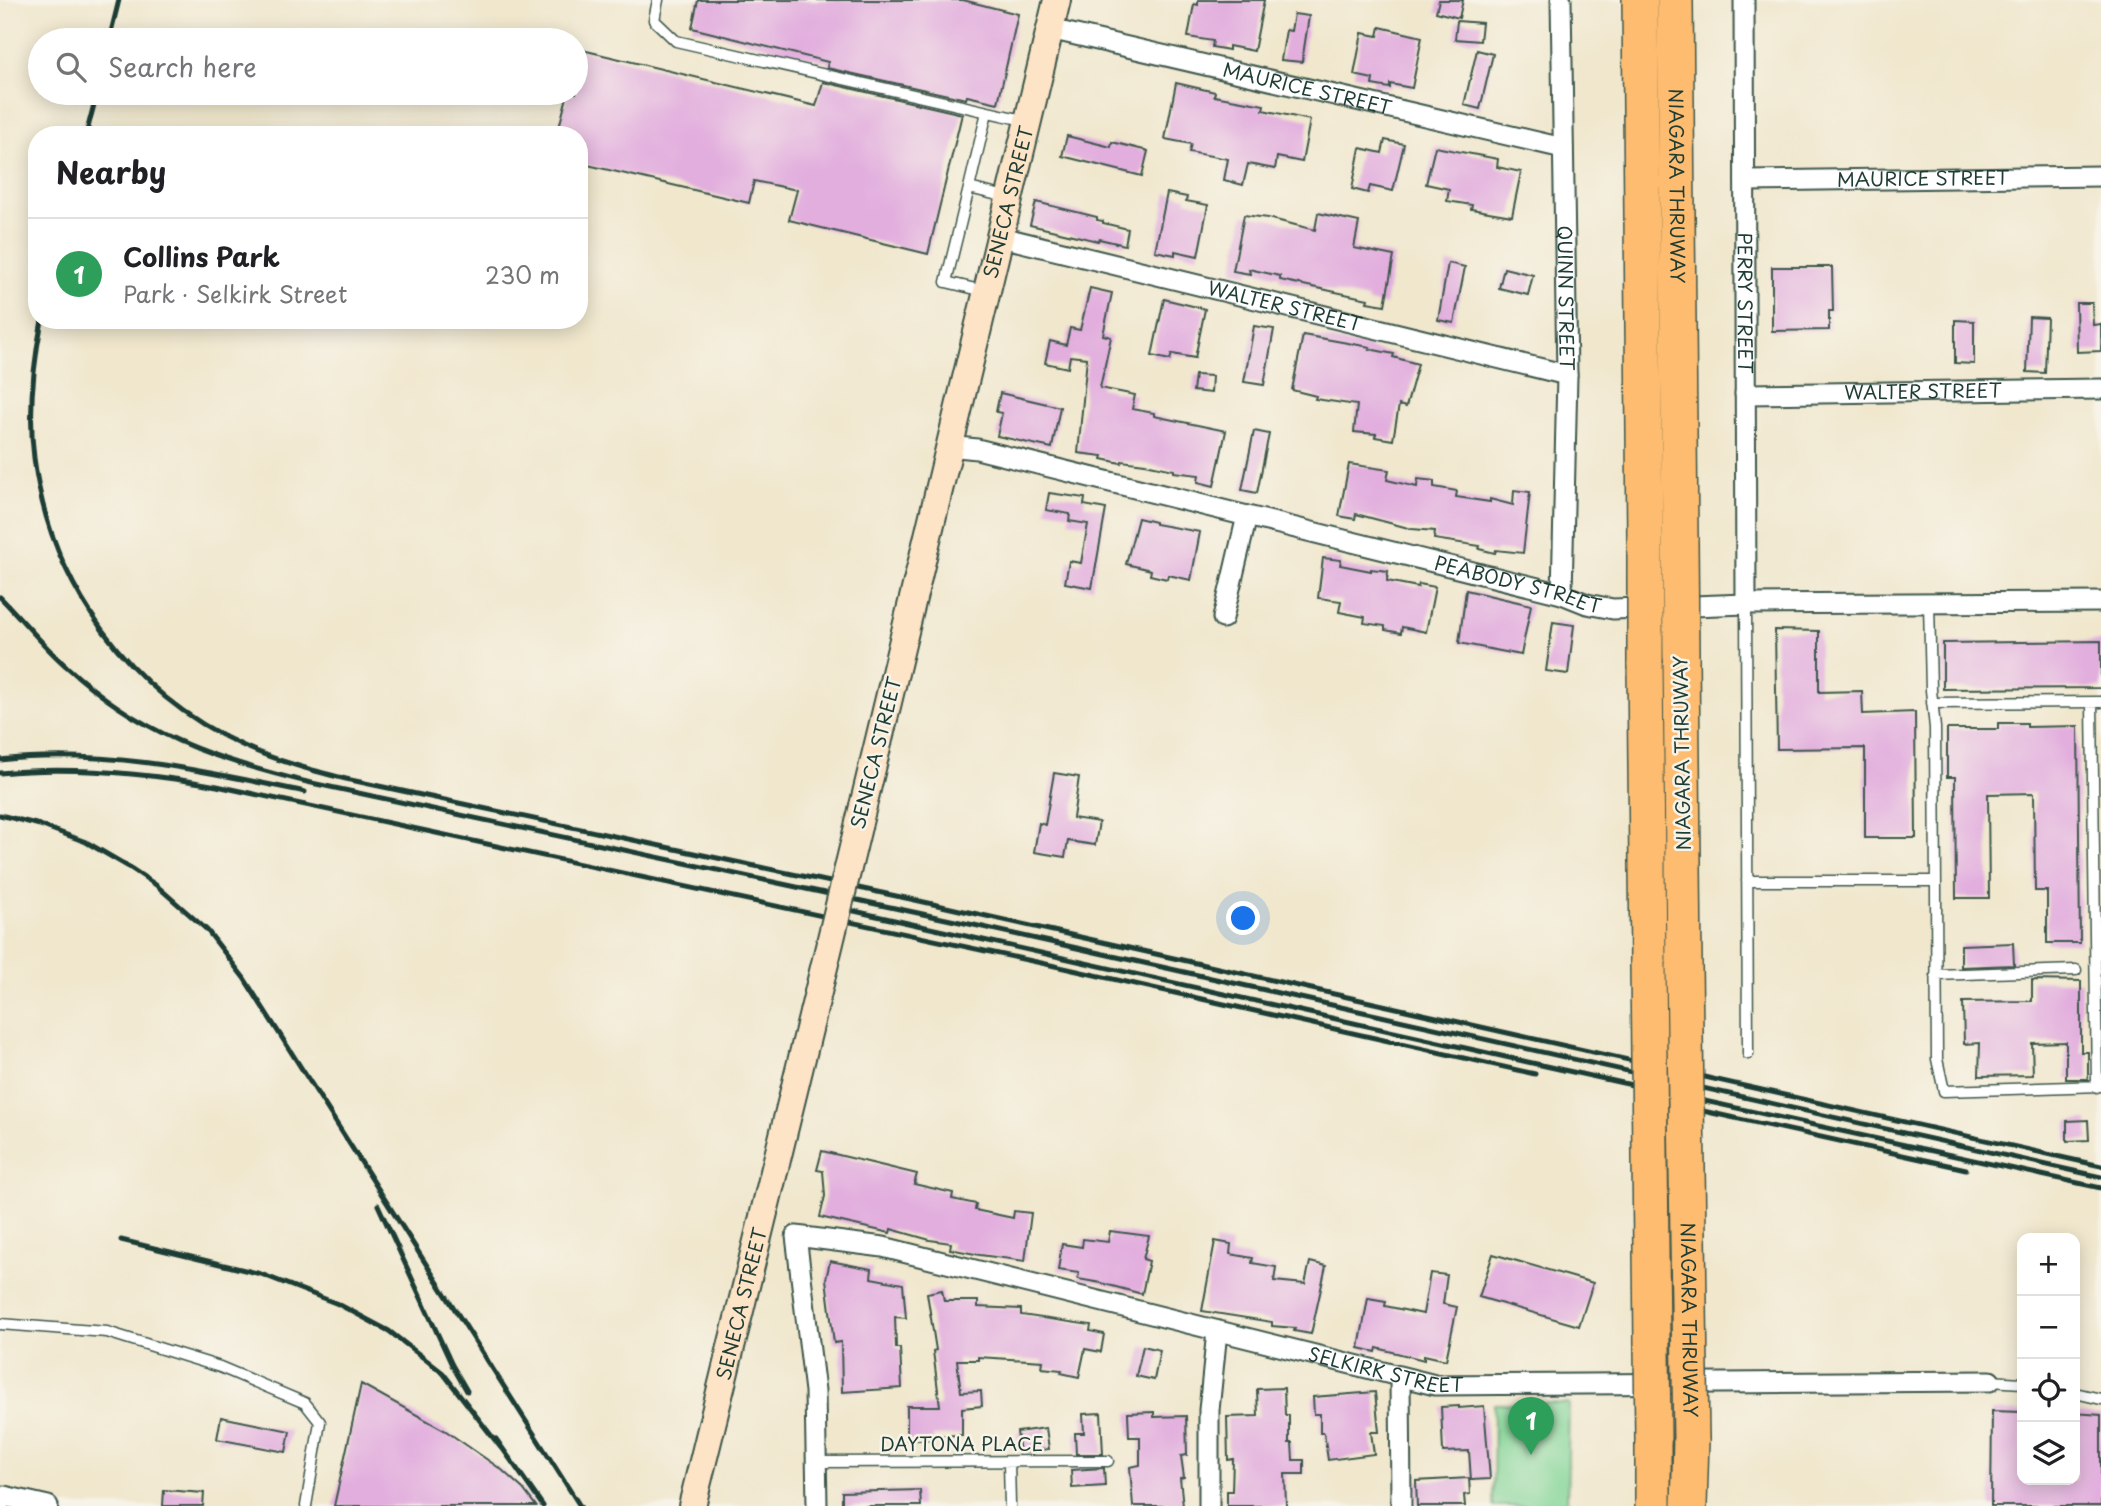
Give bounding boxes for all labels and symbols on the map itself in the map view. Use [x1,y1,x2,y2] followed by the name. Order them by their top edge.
[1220,55,1395,121] street label: MAURICE STREET
[1663,88,1693,284] street label: NIAGARA THRUWAY
[975,123,1039,281] street label: SENECA STREET
[1837,162,2009,193] street label: MAURICE STREET
[1552,225,1582,371] street label: QUINN STREET
[1732,232,1760,374] street label: PERRY STREET
[1205,273,1365,337] street label: WALTER STREET
[1844,375,2002,406] street label: WALTER STREET
[1432,548,1604,619] street label: PEABODY STREET
[1665,655,1697,851] street label: NIAGARA THRUWAY
[843,674,908,832] street label: SENECA STREET
[1226,901,1260,935] your location
[1675,1222,1706,1418] street label: NIAGARA THRUWAY
[708,1224,773,1383] street label: SENECA STREET
[1306,1339,1464,1398] street label: SELKIRK STREET
[1508,1397,1554,1455] pin: 1
[880,1429,1044,1457] street label: DAYTONA PLACE

